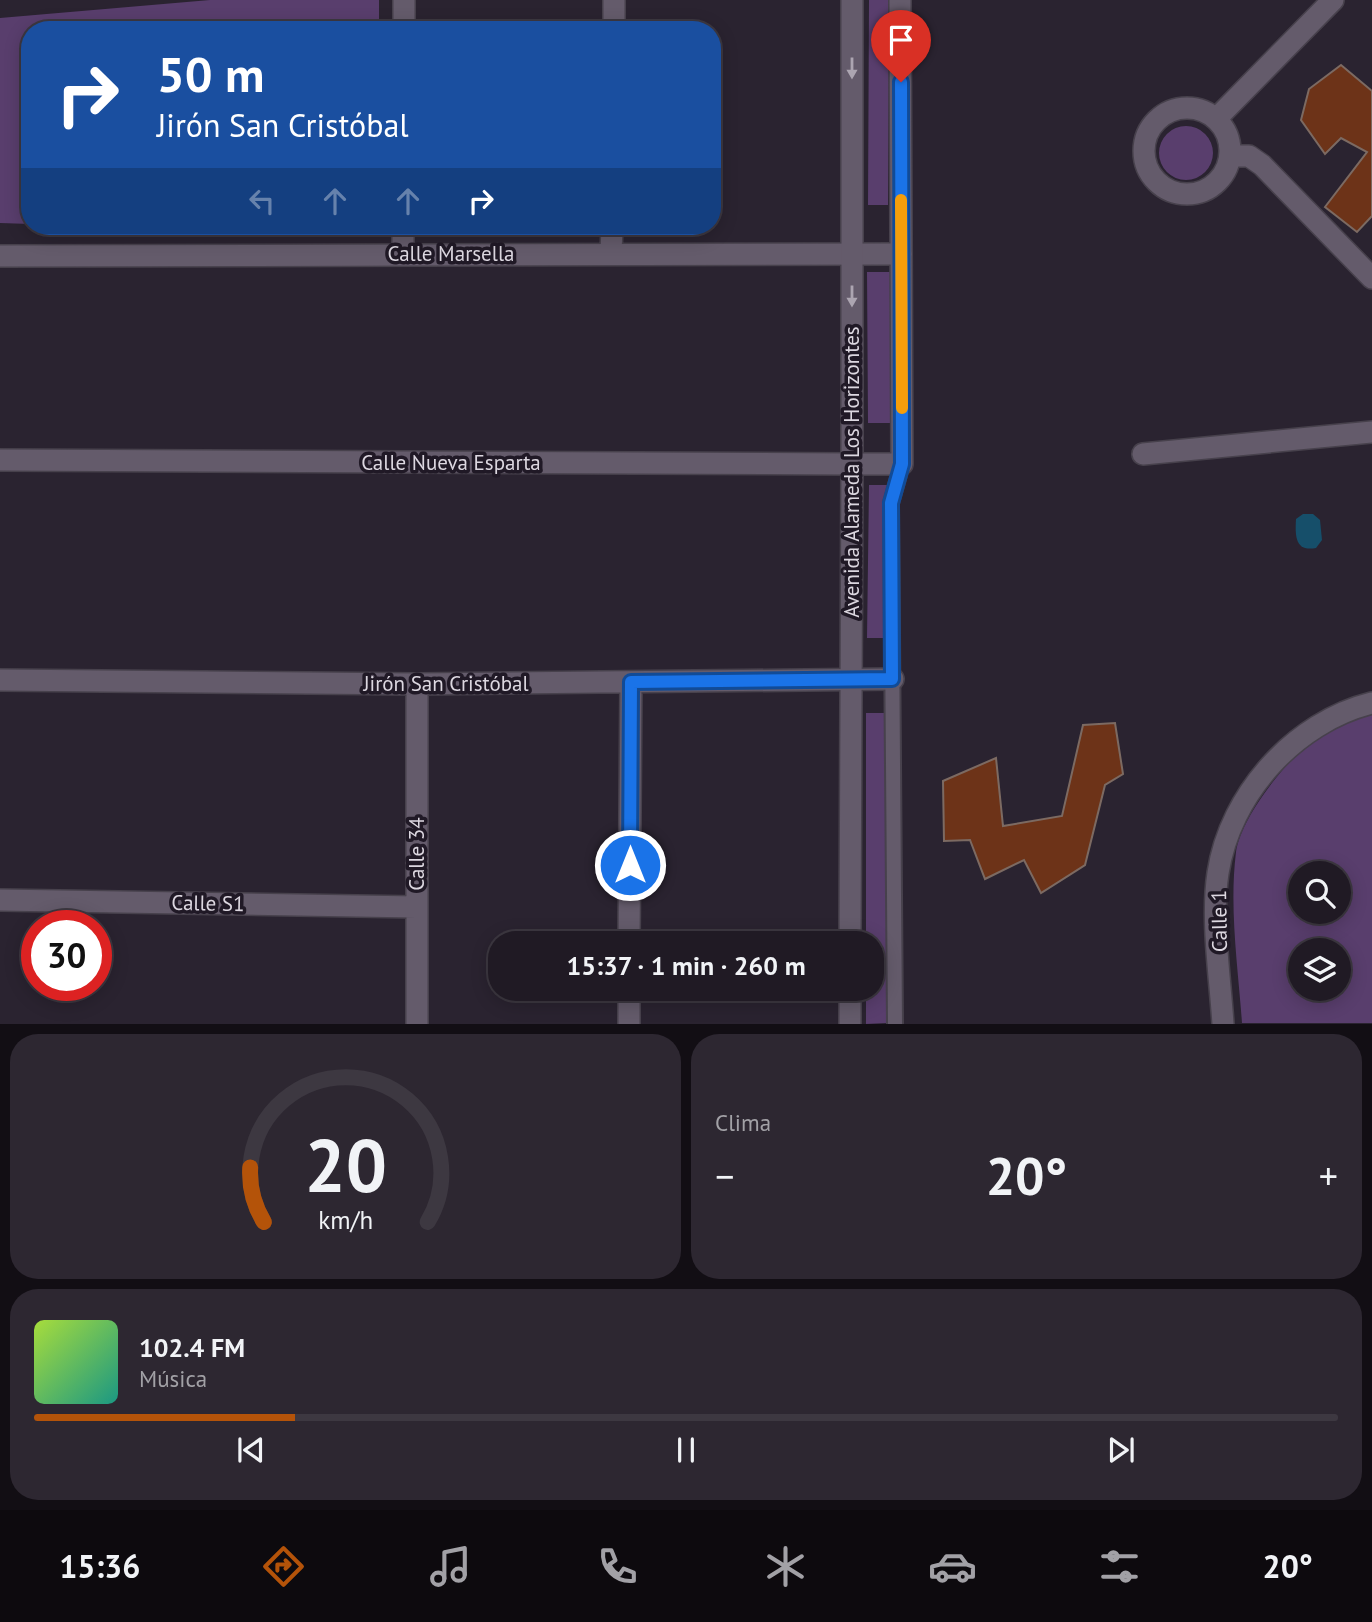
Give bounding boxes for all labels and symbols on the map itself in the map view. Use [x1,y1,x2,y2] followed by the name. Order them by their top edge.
[871,10,931,82] pin
[846,57,858,79] one-way arrow
[388,240,514,267] street label: Calle Marsella
[846,285,858,307] one-way arrow
[838,326,865,618] street label: Avenida Alameda Los Horizontes
[361,449,541,476] street label: Calle Nueva Esparta
[362,670,529,697] street label: Jirón San Cristóbal
[403,817,430,891] street label: Calle 34
[593,828,667,902] position arrow
[171,889,245,917] street label: Calle S1
[1205,890,1233,952] street label: Calle 1
[21,910,112,1001] speed limit sign: 30

